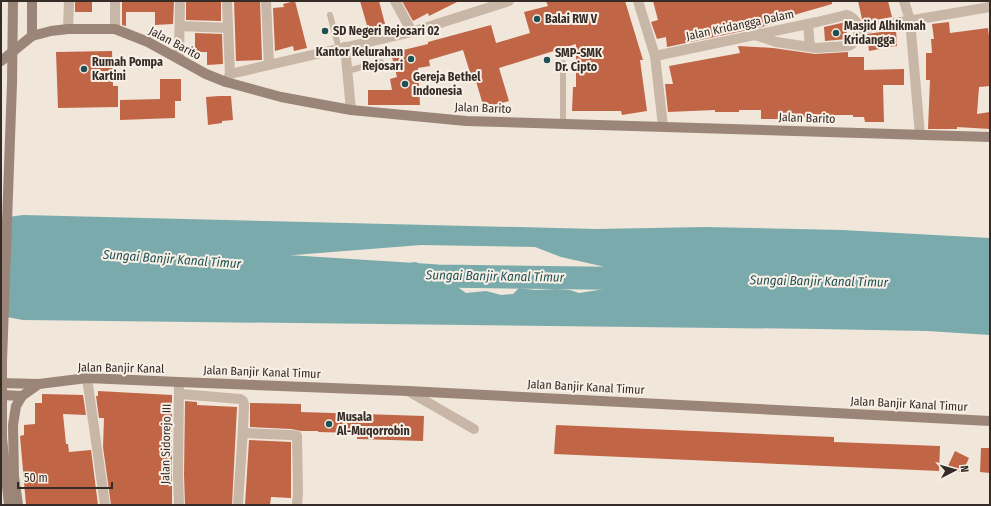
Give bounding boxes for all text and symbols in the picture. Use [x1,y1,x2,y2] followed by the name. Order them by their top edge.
[685,7,795,43] street label: Jalan Kridangga Dalam
[545,12,598,26] place label: Balai RW V
[532,14,542,24] marker: Balai RW V
[844,19,926,47] place label: Masjid Alhikmah Kridangga
[147,23,203,63] street label: Jalan Barito
[333,24,440,38] place label: SD Negeri Rejosari 02
[320,26,330,36] marker: SD Negeri Rejosari 02
[831,28,841,38] marker: Masjid Alhikmah Kridangga
[316,45,403,73] place label: Kantor Kelurahan Rejosari
[555,46,603,74] place label: SMP-SMK Dr. Cipto
[406,54,416,64] marker: Kantor Kelurahan Rejosari
[92,55,163,83] place label: Rumah Pompa Kartini
[542,55,552,65] marker: SMP-SMK Dr. Cipto
[79,64,89,74] marker: Rumah Pompa Kartini
[413,70,481,98] place label: Gereja Bethel Indonesia
[400,79,410,89] marker: Gereja Bethel Indonesia
[454,100,512,116] street label: Jalan Barito
[778,110,836,126] street label: Jalan Barito
[102,247,242,271] water label: Sungai Banjir Kanal Timur
[425,267,565,285] water label: Sungai Banjir Kanal Timur
[749,272,889,290] water label: Sungai Banjir Kanal Timur
[78,360,164,376] street label: Jalan Banjir Kanal
[203,363,322,381] street label: Jalan Banjir Kanal Timur
[527,377,646,397] street label: Jalan Banjir Kanal Timur
[850,394,969,414] street label: Jalan Banjir Kanal Timur
[158,404,174,484] street label: Jalan Sidorejo III
[336,410,410,438] place label: Musala Al-Muqorrobin
[324,419,334,429] marker: Musala Al-Muqorrobin
[935,450,975,490] north arrow
[18,464,112,490] scale bar
[958,465,971,473] text: N
[24,471,48,485] text: 50 m

